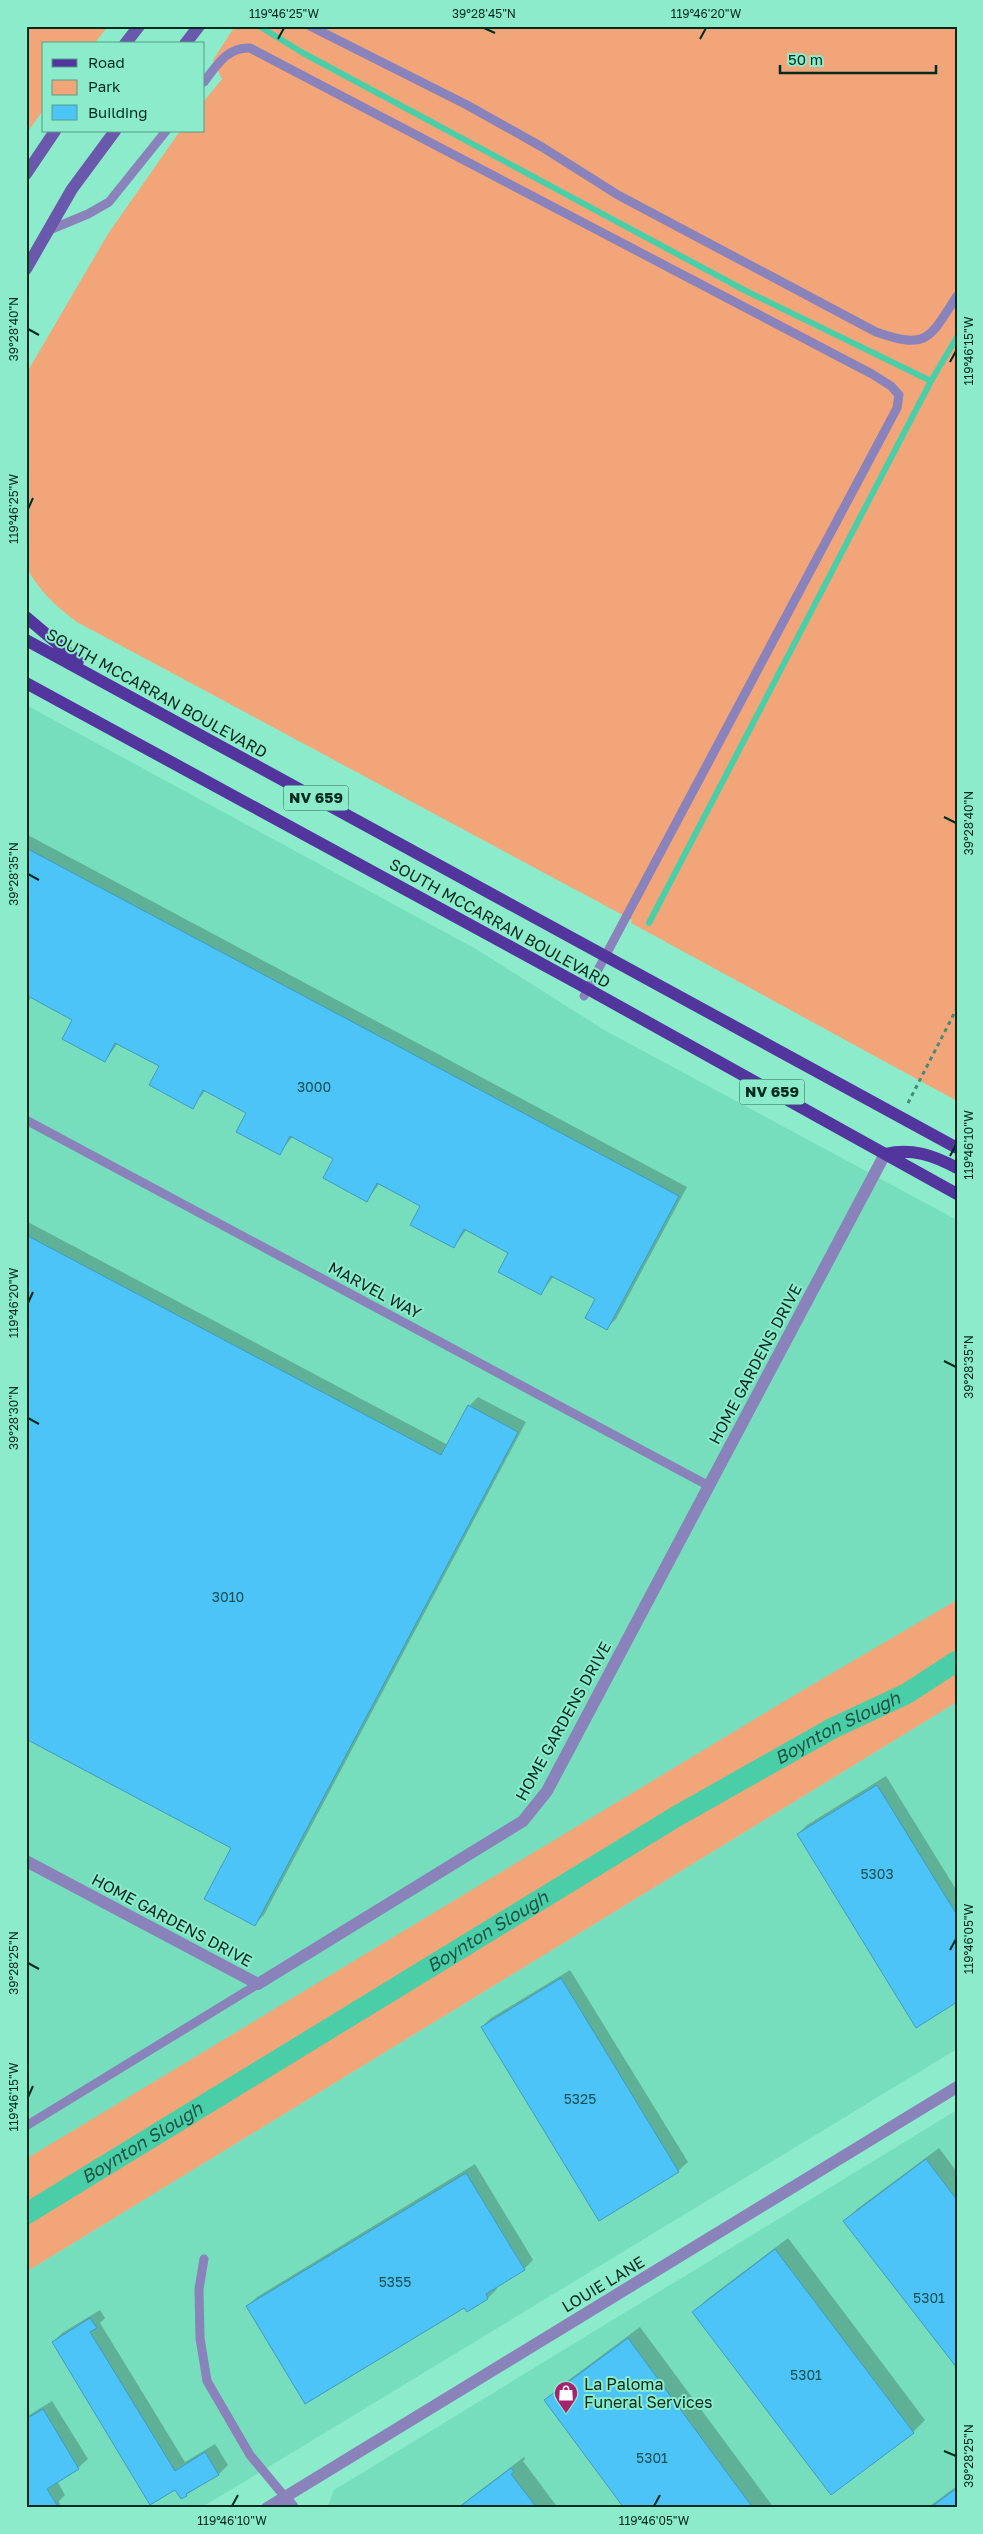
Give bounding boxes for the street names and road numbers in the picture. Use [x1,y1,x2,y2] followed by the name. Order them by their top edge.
[43,624,271,762] street label: SOUTH MCCARRAN BOULEVARD
[284,786,348,810] road number: NV 659
[386,854,614,992] street label: SOUTH MCCARRAN BOULEVARD
[740,1080,804,1104] road number: NV 659
[325,1257,426,1323] street label: MARVEL WAY
[704,1280,806,1448] street label: HOME GARDENS DRIVE
[511,1638,615,1804] street label: HOME GARDENS DRIVE
[88,1869,256,1971] street label: HOME GARDENS DRIVE
[558,2251,648,2317] street label: LOUIE LANE

